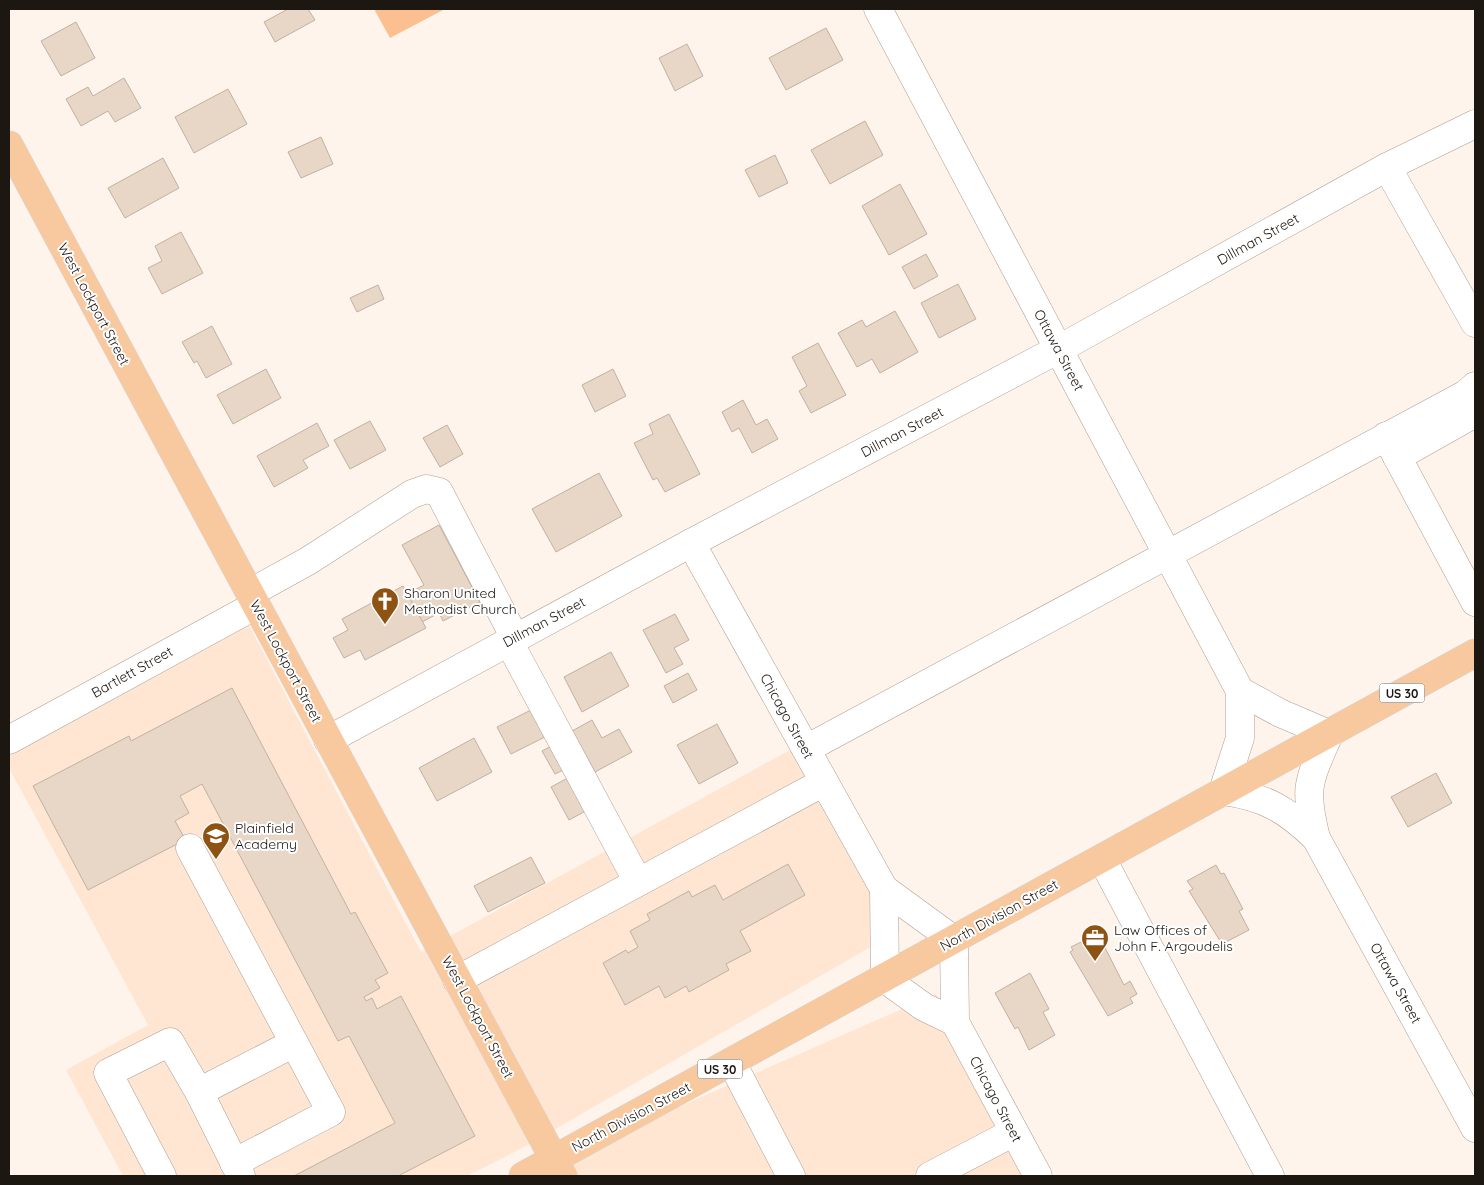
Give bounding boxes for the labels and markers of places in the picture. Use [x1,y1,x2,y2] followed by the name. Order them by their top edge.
[404,584,517,618] place label: Sharon United Methodist Church
[370,586,400,625] church icon: Sharon United Methodist Church
[235,819,297,853] place label: Plainfield Academy
[201,821,231,860] school or university icon: Plainfield Academy
[1114,921,1233,955] place label: Law Offices of John F. Argoudelis
[1080,923,1110,962] office icon: Law Offices of John F. Argoudelis

